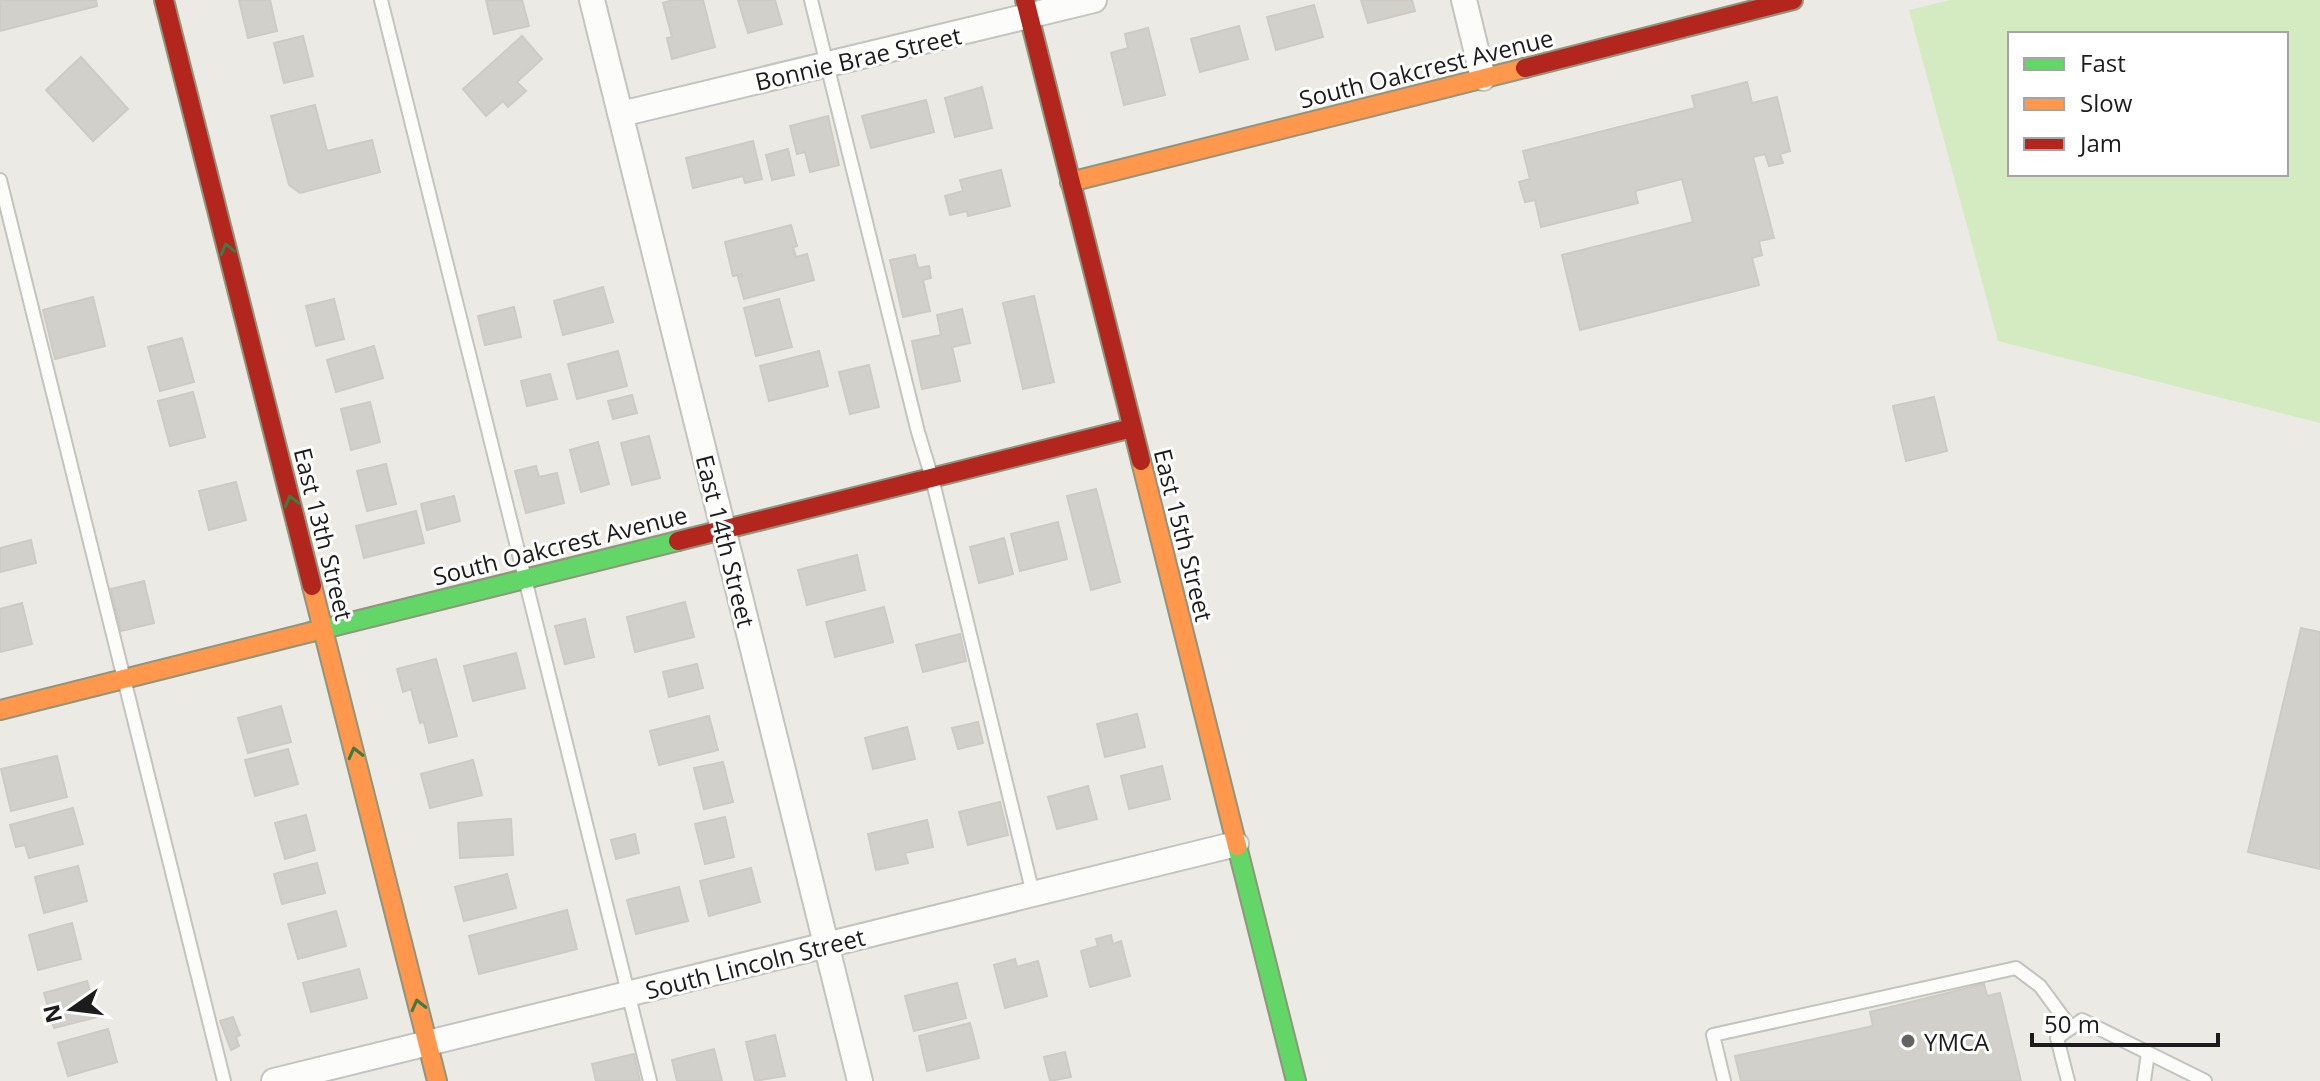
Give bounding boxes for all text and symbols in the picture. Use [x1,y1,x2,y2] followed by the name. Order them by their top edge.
[752,18,964,98] street label: Bonnie Brae Street
[1295,20,1557,116] street label: South Oakcrest Avenue
[2008,32,2288,176] legend
[2080,46,2126,79] text: Fast
[2080,86,2133,119] text: Slow
[2078,126,2122,159] text: Jam
[220,243,237,256] one-way arrow
[287,444,361,624] street label: East 13th Street
[1147,445,1221,625] street label: East 15th Street
[689,451,763,631] street label: East 14th Street
[284,495,301,508] one-way arrow
[429,497,691,593] street label: South Oakcrest Avenue
[347,747,364,761] one-way arrow
[642,920,868,1006] street label: South Lincoln Street
[32,969,112,1049] north arrow
[2032,997,2218,1047] scale bar
[411,999,428,1013] one-way arrow
[35,1002,68,1026] text: N
[2044,1007,2100,1040] text: 50 m
[1924,1025,1990,1058] place label: YMCA
[1899,1032,1917,1050] marker: YMCA

